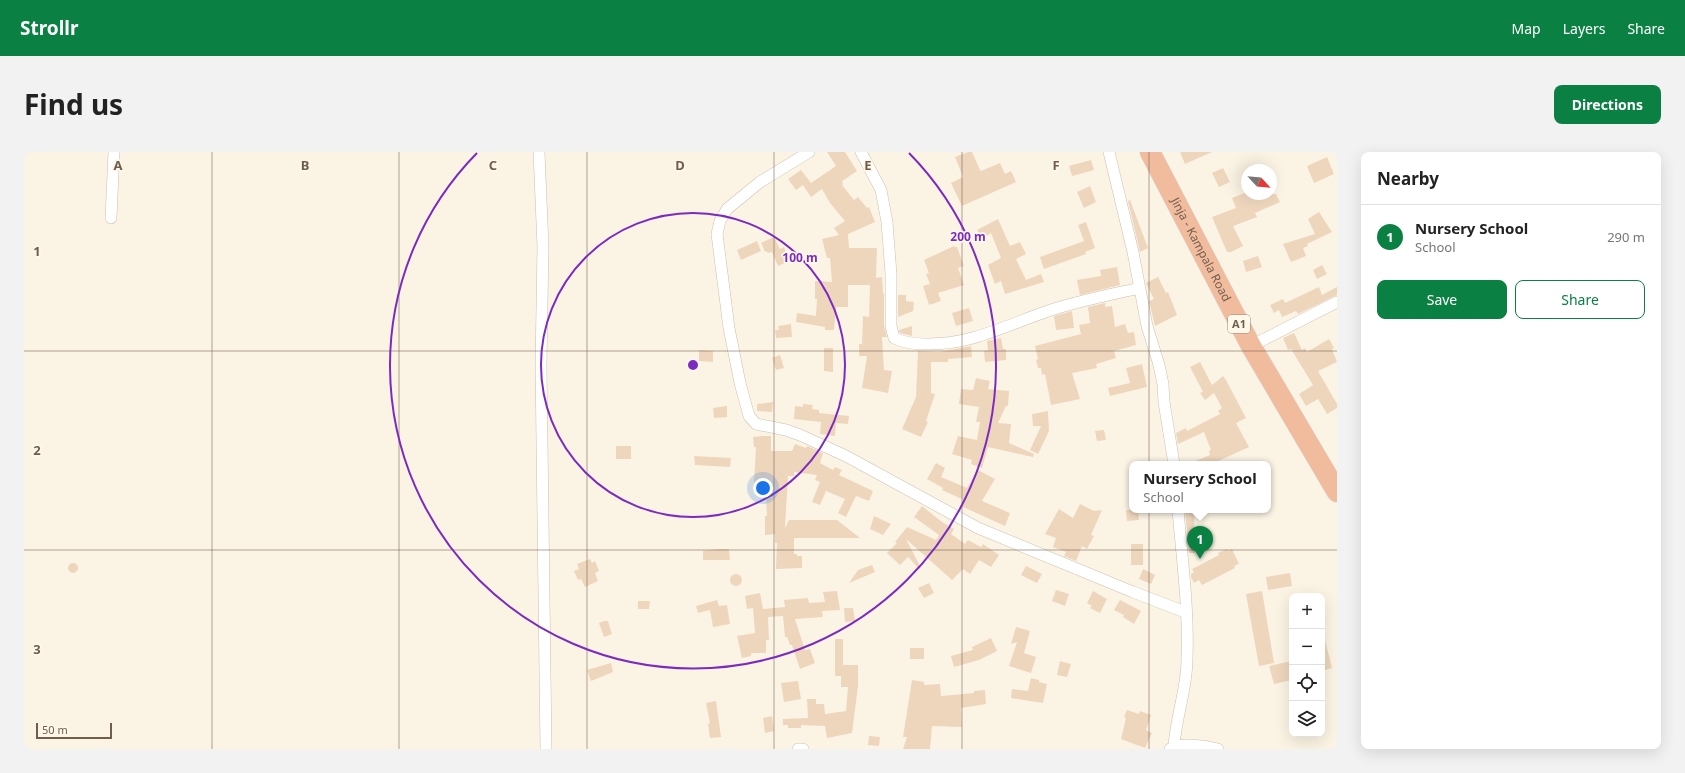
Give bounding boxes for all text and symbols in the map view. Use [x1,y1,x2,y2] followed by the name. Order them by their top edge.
[20,15,79,41] text: Strollr
[1512,19,1541,38] text: Map
[1563,19,1605,38] text: Layers
[1627,19,1665,38] text: Share
[24,85,123,123] text: Find us
[1554,85,1661,124] button: Directions
[114,156,123,174] text: A
[301,156,309,174] text: B
[489,156,497,174] text: C
[675,156,685,174] text: D
[864,156,872,174] text: E
[1052,156,1060,174] text: F
[1241,164,1277,200] north arrow
[1377,167,1439,190] text: Nearby
[1167,193,1235,304] street label: Jinja - Kampala Road
[1415,218,1528,238] text: Nursery School
[950,228,986,245] text: 200 m
[1386,228,1394,246] text: 1
[1607,228,1645,246] text: 290 m
[1415,238,1456,256] text: School
[33,242,41,260] text: 1
[782,249,818,266] text: 100 m
[1377,280,1507,319] button: Save
[1515,280,1645,319] button: Share
[1228,315,1250,333] road number: A1
[686,358,700,372] centre of rings
[33,441,41,459] text: 2
[1129,461,1271,513] popup
[1143,468,1257,488] text: Nursery School
[753,478,773,498] your location
[1143,488,1184,506] text: School
[1187,526,1213,559] pin: 1
[1289,593,1325,737] map controls
[1289,593,1325,629] button: +
[1289,629,1325,665] button: −
[33,640,41,658] text: 3
[1289,665,1325,701] button: locate
[1289,701,1325,737] button: layers
[36,721,112,740] scale bar
[42,722,68,737] text: 50 m

